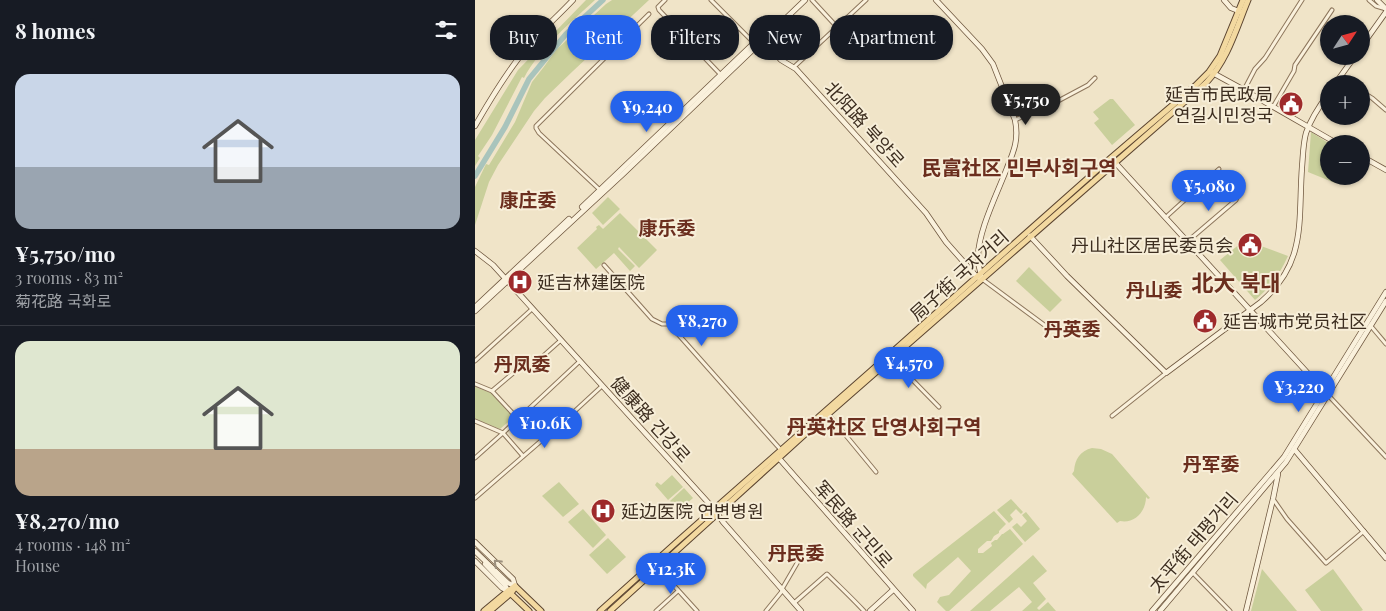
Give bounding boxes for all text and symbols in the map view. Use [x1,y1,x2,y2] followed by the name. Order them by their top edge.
[490,15,557,60] chip: Buy
[567,15,641,60] chip: Rent
[651,15,739,60] chip: Filters
[749,15,820,60] chip: New
[830,15,953,60] chip: Apartment
[1320,15,1370,65] north arrow
[1320,15,1370,185] map controls
[15,16,95,44] text: 8 homes
[432,16,460,44] icon: filters
[1320,75,1370,125] button: +
[820,76,910,172] street label: 北阳路 북양로
[1165,82,1273,127] place label: 延吉市民政局 연길시민정국
[985,84,1067,126] pin: ¥5,750
[1002,89,1050,110] text: ¥5,750
[606,90,688,133] pin: ¥9,240
[1278,91,1304,117] public building icon: 延吉市民政局 연길시민정국
[621,96,673,117] text: ¥9,240
[193,106,283,196] icon: home
[1320,135,1370,185] button: −
[921,153,1117,180] district label: 民富社区 민부사회구역
[1168,170,1250,212] pin: ¥5,080
[1183,175,1235,196] text: ¥5,080
[499,186,557,212] district label: 康庄委
[638,214,696,240] district label: 康乐委
[905,224,1013,326] street label: 局子街 국자거리
[1237,232,1263,258] public building icon: 丹山社区居民委员会
[1071,233,1233,257] place label: 丹山社区居民委员会
[15,239,116,267] text: ¥5,750/mo
[15,267,123,288] text: 3 rooms · 83 m²
[1191,267,1281,297] district label: 北大 북대
[507,269,533,295] hospital icon: 延吉林建医院
[537,270,645,294] place label: 延吉林建医院
[1125,276,1183,302] district label: 丹山委
[15,290,111,311] text: 菊花路 국화로
[661,304,743,347] pin: ¥8,270
[1192,308,1218,334] public building icon: 延吉城市党员社区
[1223,309,1367,333] place label: 延吉城市党员社区
[677,310,727,331] text: ¥8,270
[1043,315,1101,341] district label: 丹英委
[868,346,950,389] pin: ¥4,570
[493,350,551,376] district label: 丹凤委
[885,352,933,373] text: ¥4,570
[1258,370,1340,413] pin: ¥3,220
[606,371,696,467] street label: 健康路 건강로
[193,373,283,463] icon: home
[1274,376,1324,397] text: ¥3,220
[504,406,586,449] pin: ¥10.6K
[519,412,571,433] text: ¥10.6K
[786,412,982,439] district label: 丹英社区 단영사회구역
[1182,450,1240,476] district label: 丹军委
[809,475,899,573] street label: 军民路 군민로
[1143,487,1243,597] street label: 太平街 태평거리
[590,498,616,524] hospital icon: 延边医院 연변병원
[621,499,764,523] place label: 延边医院 연변병원
[15,506,119,534] text: ¥8,270/mo
[15,534,131,555] text: 4 rooms · 148 m²
[767,539,825,565] district label: 丹民委
[630,552,712,595] pin: ¥12.3K
[15,555,60,576] text: House
[647,558,695,579] text: ¥12.3K
[494,560,503,569] one-way arrow

